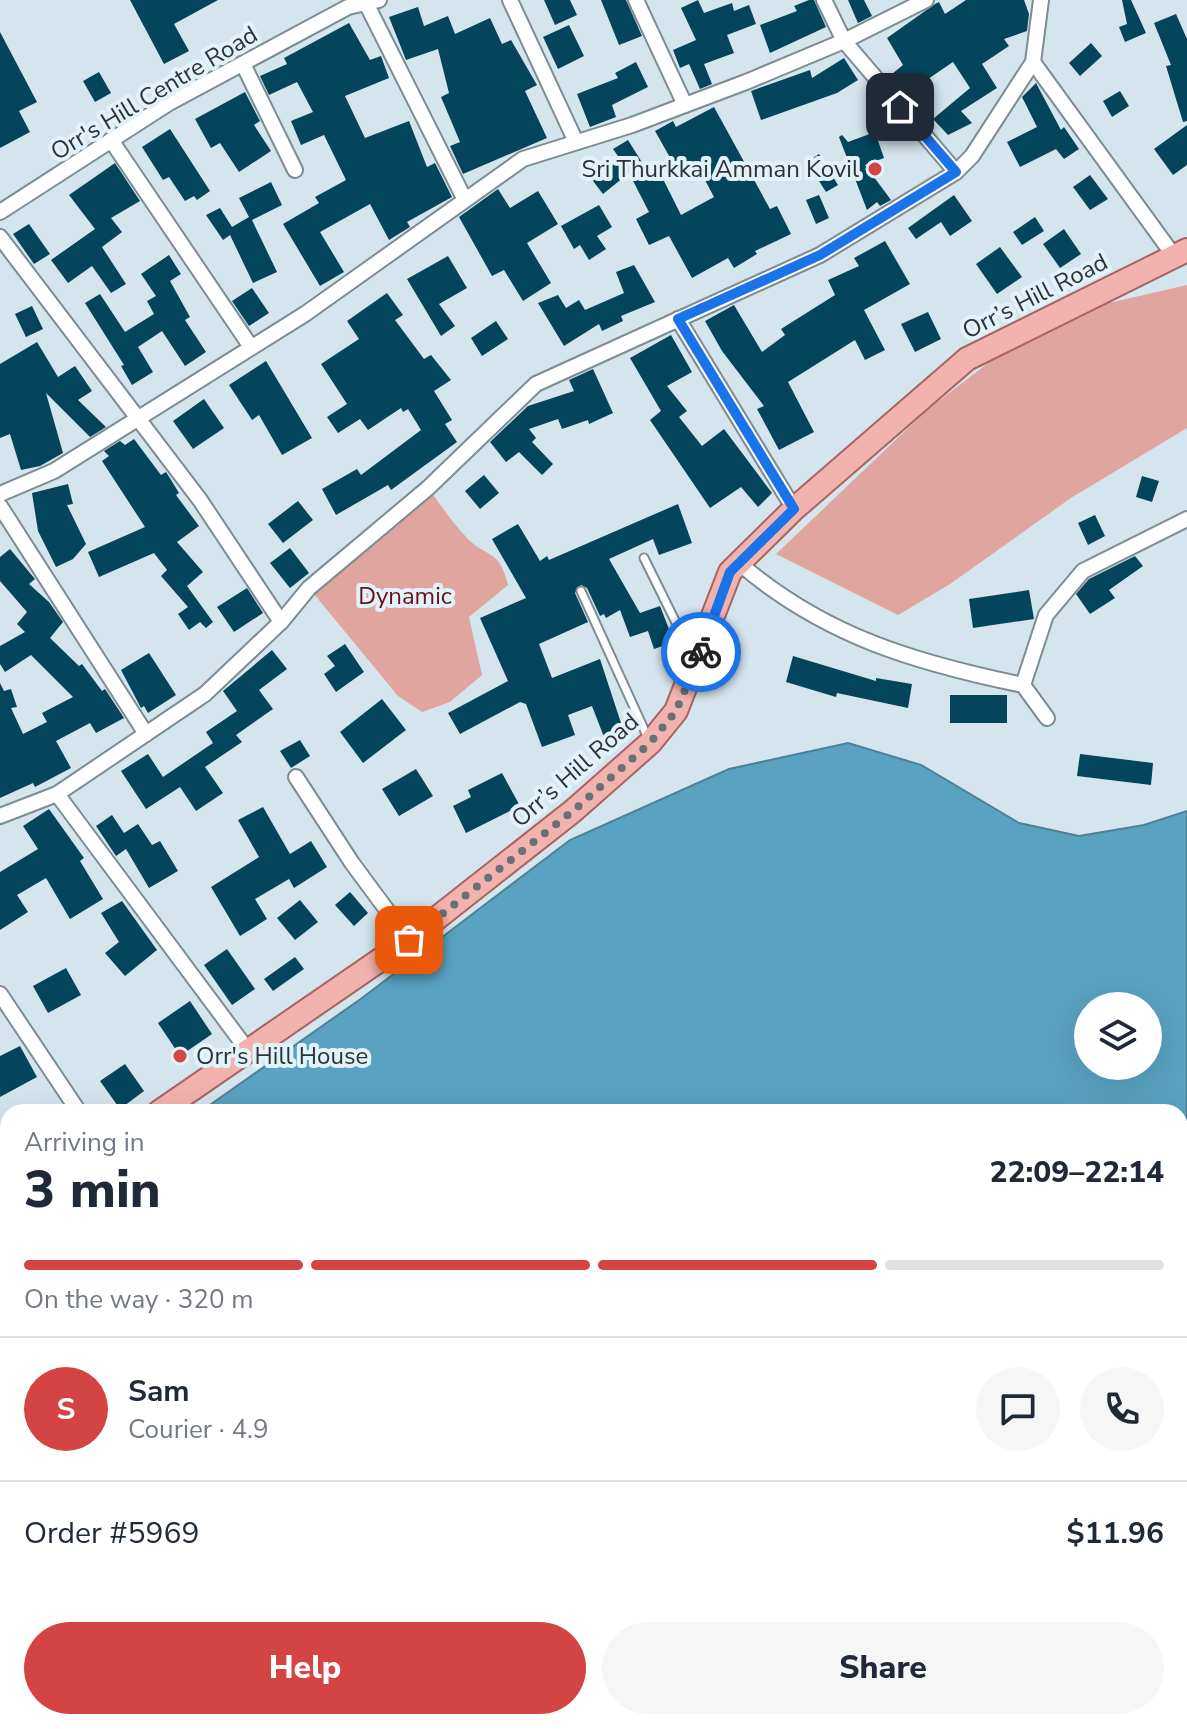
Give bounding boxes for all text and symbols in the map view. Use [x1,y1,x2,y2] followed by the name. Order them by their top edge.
[45,18,263,168] street label: Orr's Hill Centre Road
[866,73,934,141] pin
[878,85,922,129] icon: home
[581,153,859,185] place label: Sri Thurkkai Amman Kovil
[866,160,884,178] marker: Sri Thurkkai Amman Kovil
[957,246,1113,346] street label: Orr’s Hill Road
[358,580,452,612] park label: Dynamic
[661,612,741,692] courier
[679,630,723,674] icon: bike
[505,706,645,834] street label: Orr’s Hill Road
[375,906,443,974] pin
[387,918,431,962] icon: bag
[1074,992,1162,1080] map controls
[1074,992,1162,1080] button: layers
[196,1040,368,1072] place label: Orr's Hill House
[171,1047,189,1065] marker: Orr's Hill House
[24,1125,145,1160] text: Arriving in
[989,1152,1164,1193] text: 22:09–22:14
[24,1154,161,1225] text: 3 min
[24,1282,253,1317] text: On the way · 320 m
[976,1367,1060,1451] button: chat
[1080,1367,1164,1451] button: phone
[128,1371,190,1412] text: Sam
[57,1389,75,1430] text: S
[128,1412,269,1447] text: Courier · 4.9
[24,1513,199,1554] text: Order #5969
[1067,1513,1164,1554] text: $11.96
[24,1622,586,1714] button: Help
[602,1622,1164,1714] button: Share

